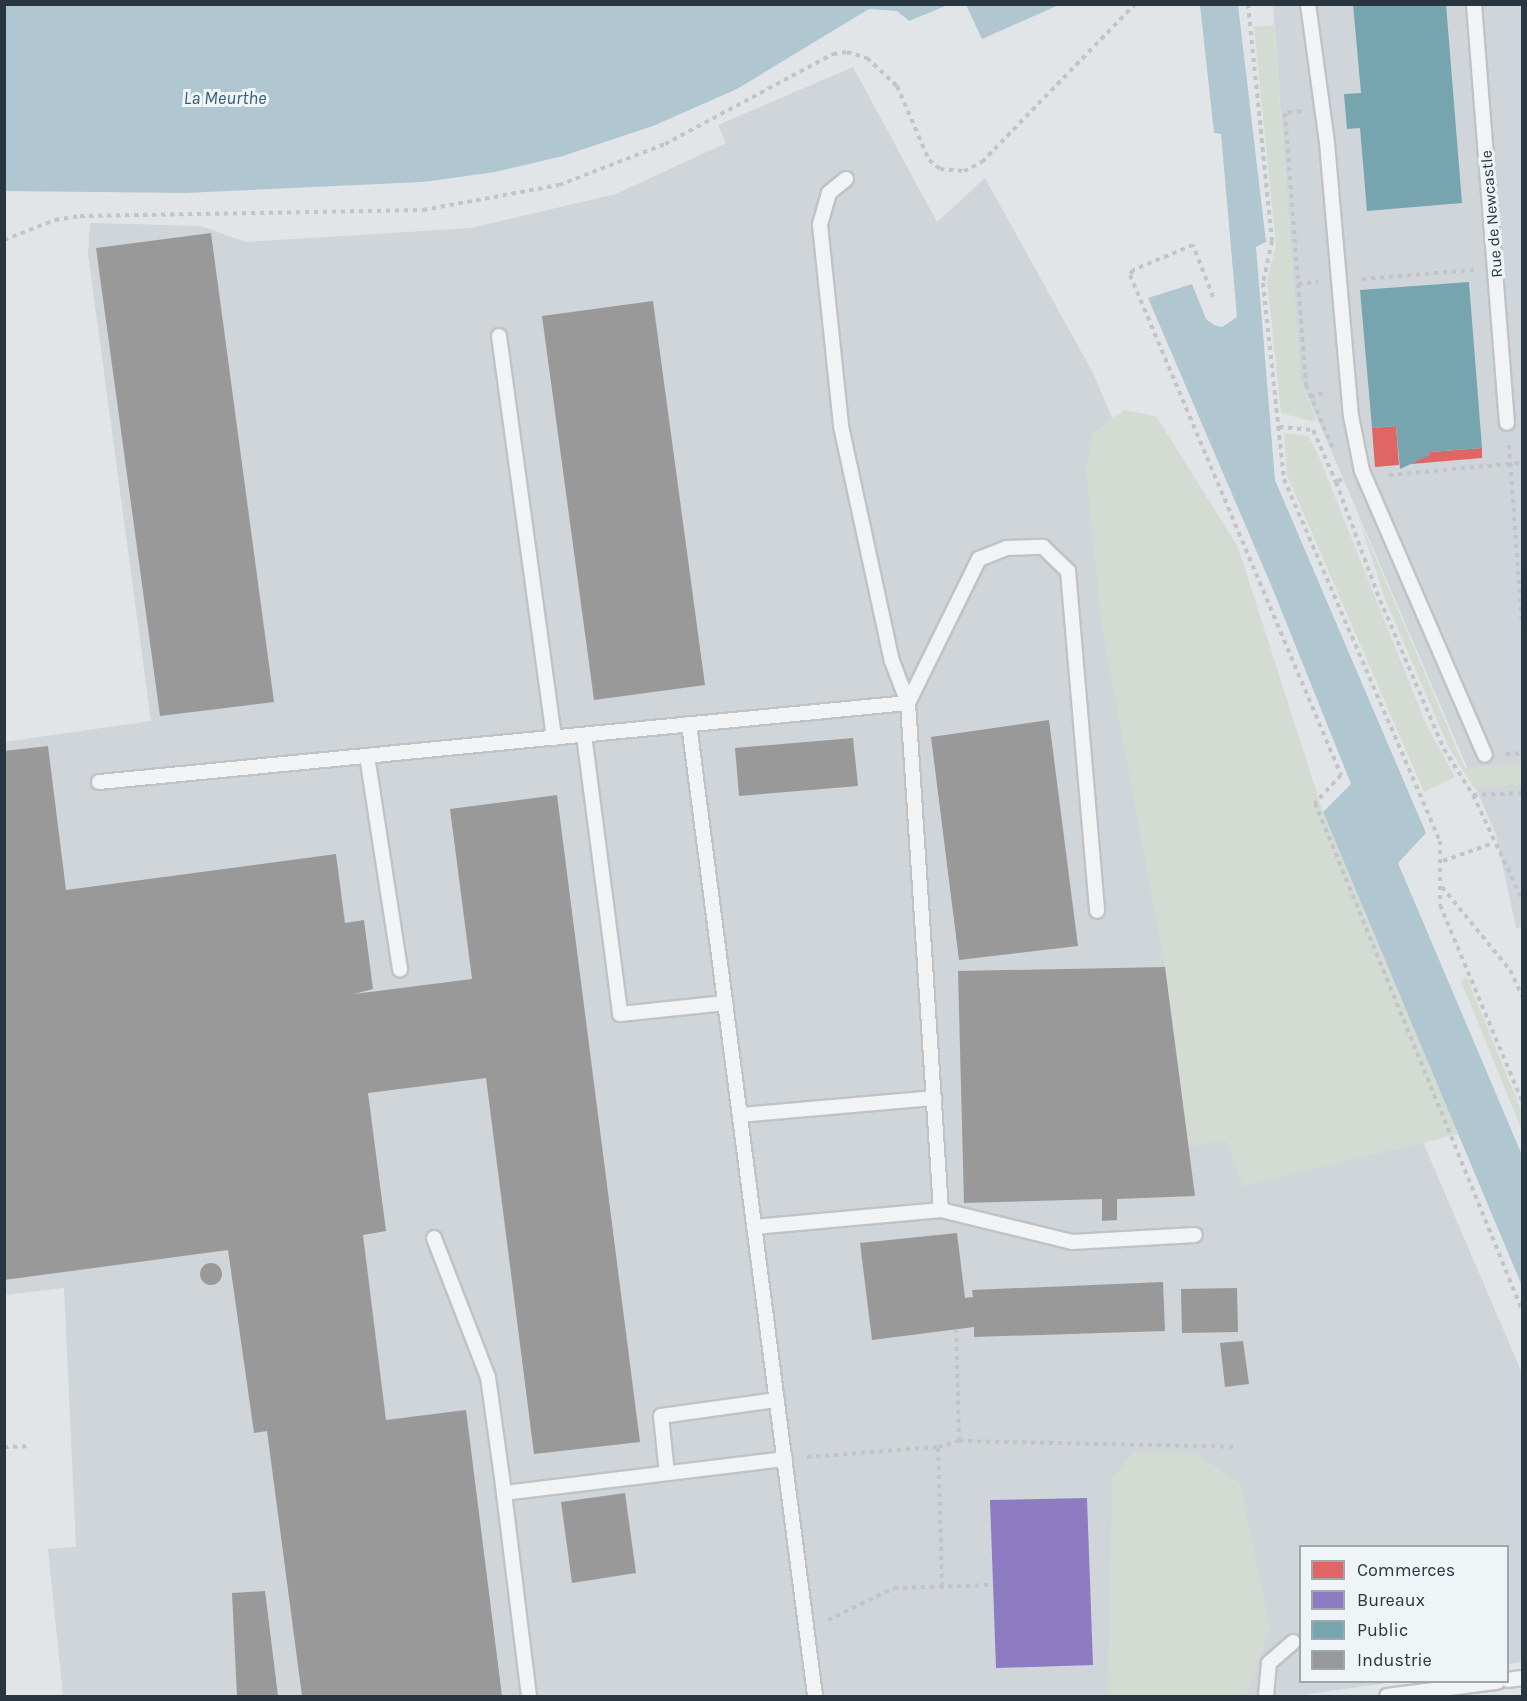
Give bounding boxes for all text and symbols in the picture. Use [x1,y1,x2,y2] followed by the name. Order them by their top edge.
[184,87,266,109] water label: La Meurthe
[1477,149,1507,279] street label: Rue de Newcastle
[1299,1545,1509,1683] legend
[1357,1559,1455,1581] text: Commerces
[1357,1589,1425,1611] text: Bureaux
[1357,1619,1408,1641] text: Public
[1357,1649,1432,1671] text: Industrie

